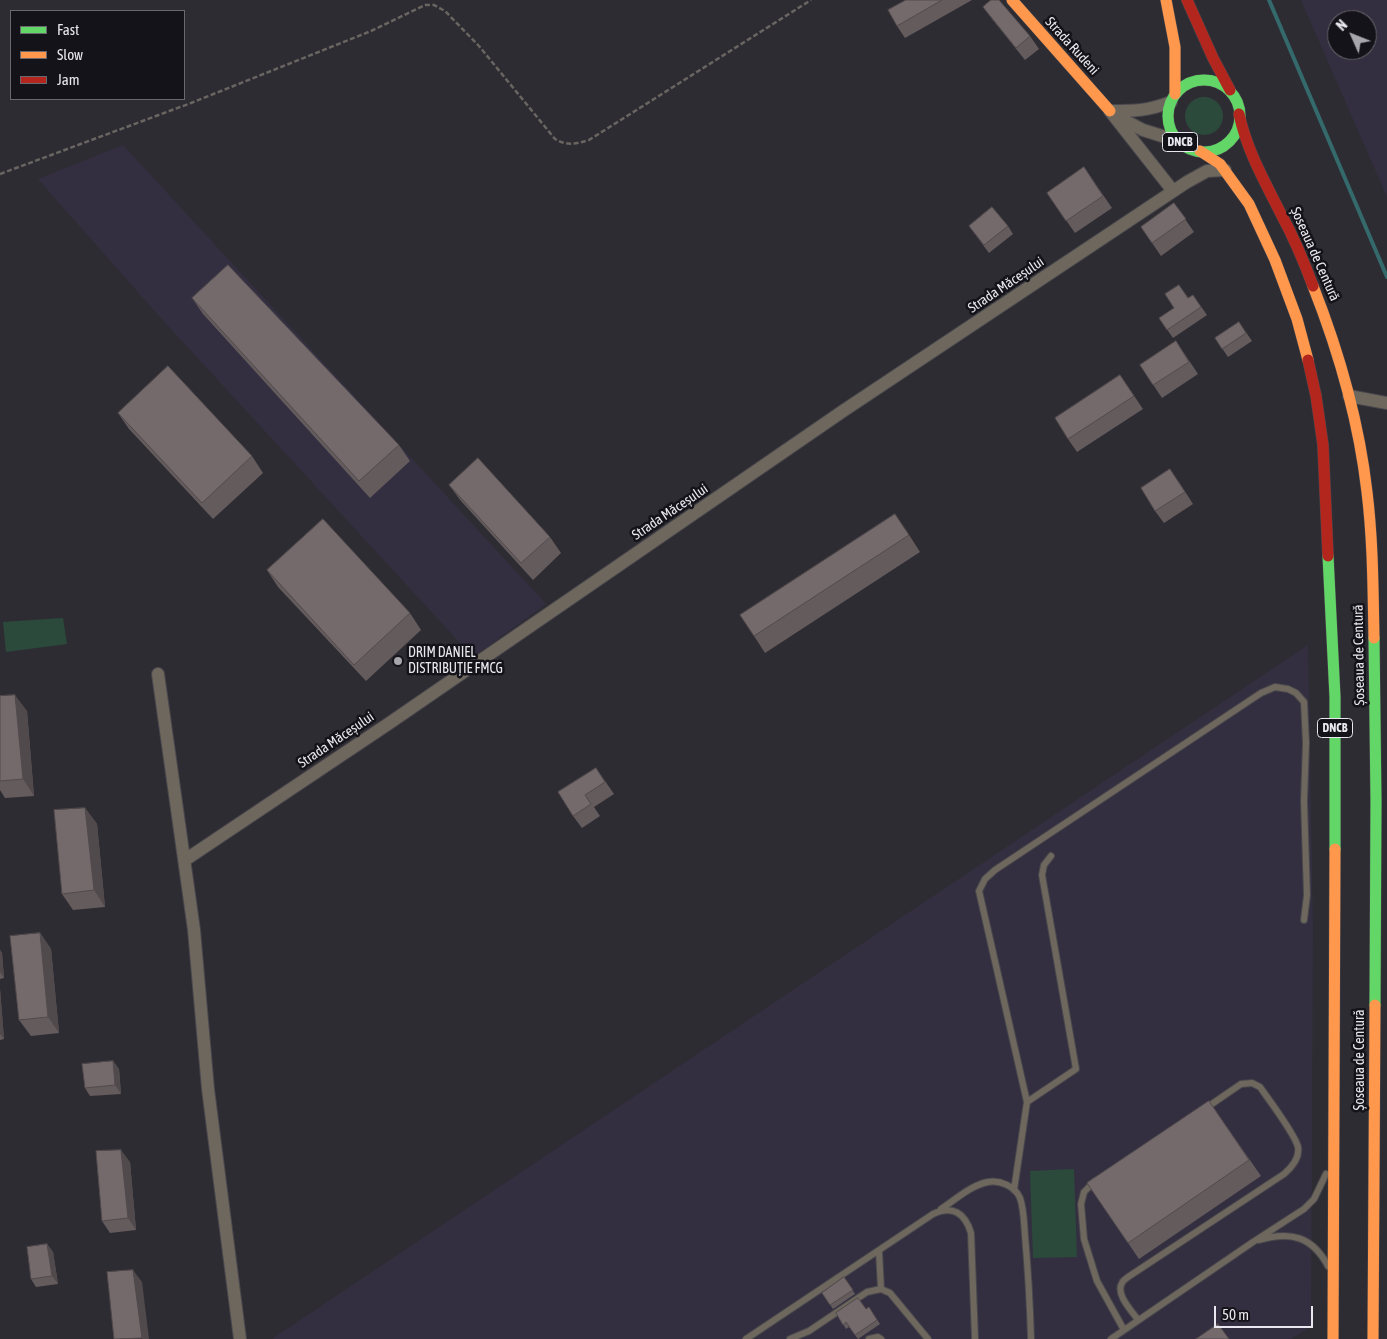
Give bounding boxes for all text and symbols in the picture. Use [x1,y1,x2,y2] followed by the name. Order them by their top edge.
[10,10,185,100] legend
[1327,10,1377,60] north arrow
[1042,14,1102,78] street label: Strada Rudeni
[1333,17,1351,34] text: N
[57,21,79,38] text: Fast
[57,46,83,63] text: Slow
[57,71,80,88] text: Jam
[1162,132,1198,152] road number: DNCB
[1287,204,1343,304] street label: Șoseaua de Centură
[965,253,1047,317] street label: Strada Măceșului
[629,480,711,544] street label: Strada Măceșului
[1350,604,1368,706] street label: Șoseaua de Centură
[408,645,503,678] place label: DRIM DANIEL DISTRIBUȚIE FMCG
[392,655,404,667] marker: DRIM DANIEL DISTRIBUȚIE FMCG
[295,708,377,772] street label: Strada Măceșului
[1318,718,1352,738] road number: DNCB
[1352,1010,1368,1110] street label: Șoseaua de Centură
[1217,1296,1316,1328] scale bar
[1222,1306,1249,1323] text: 50 m

